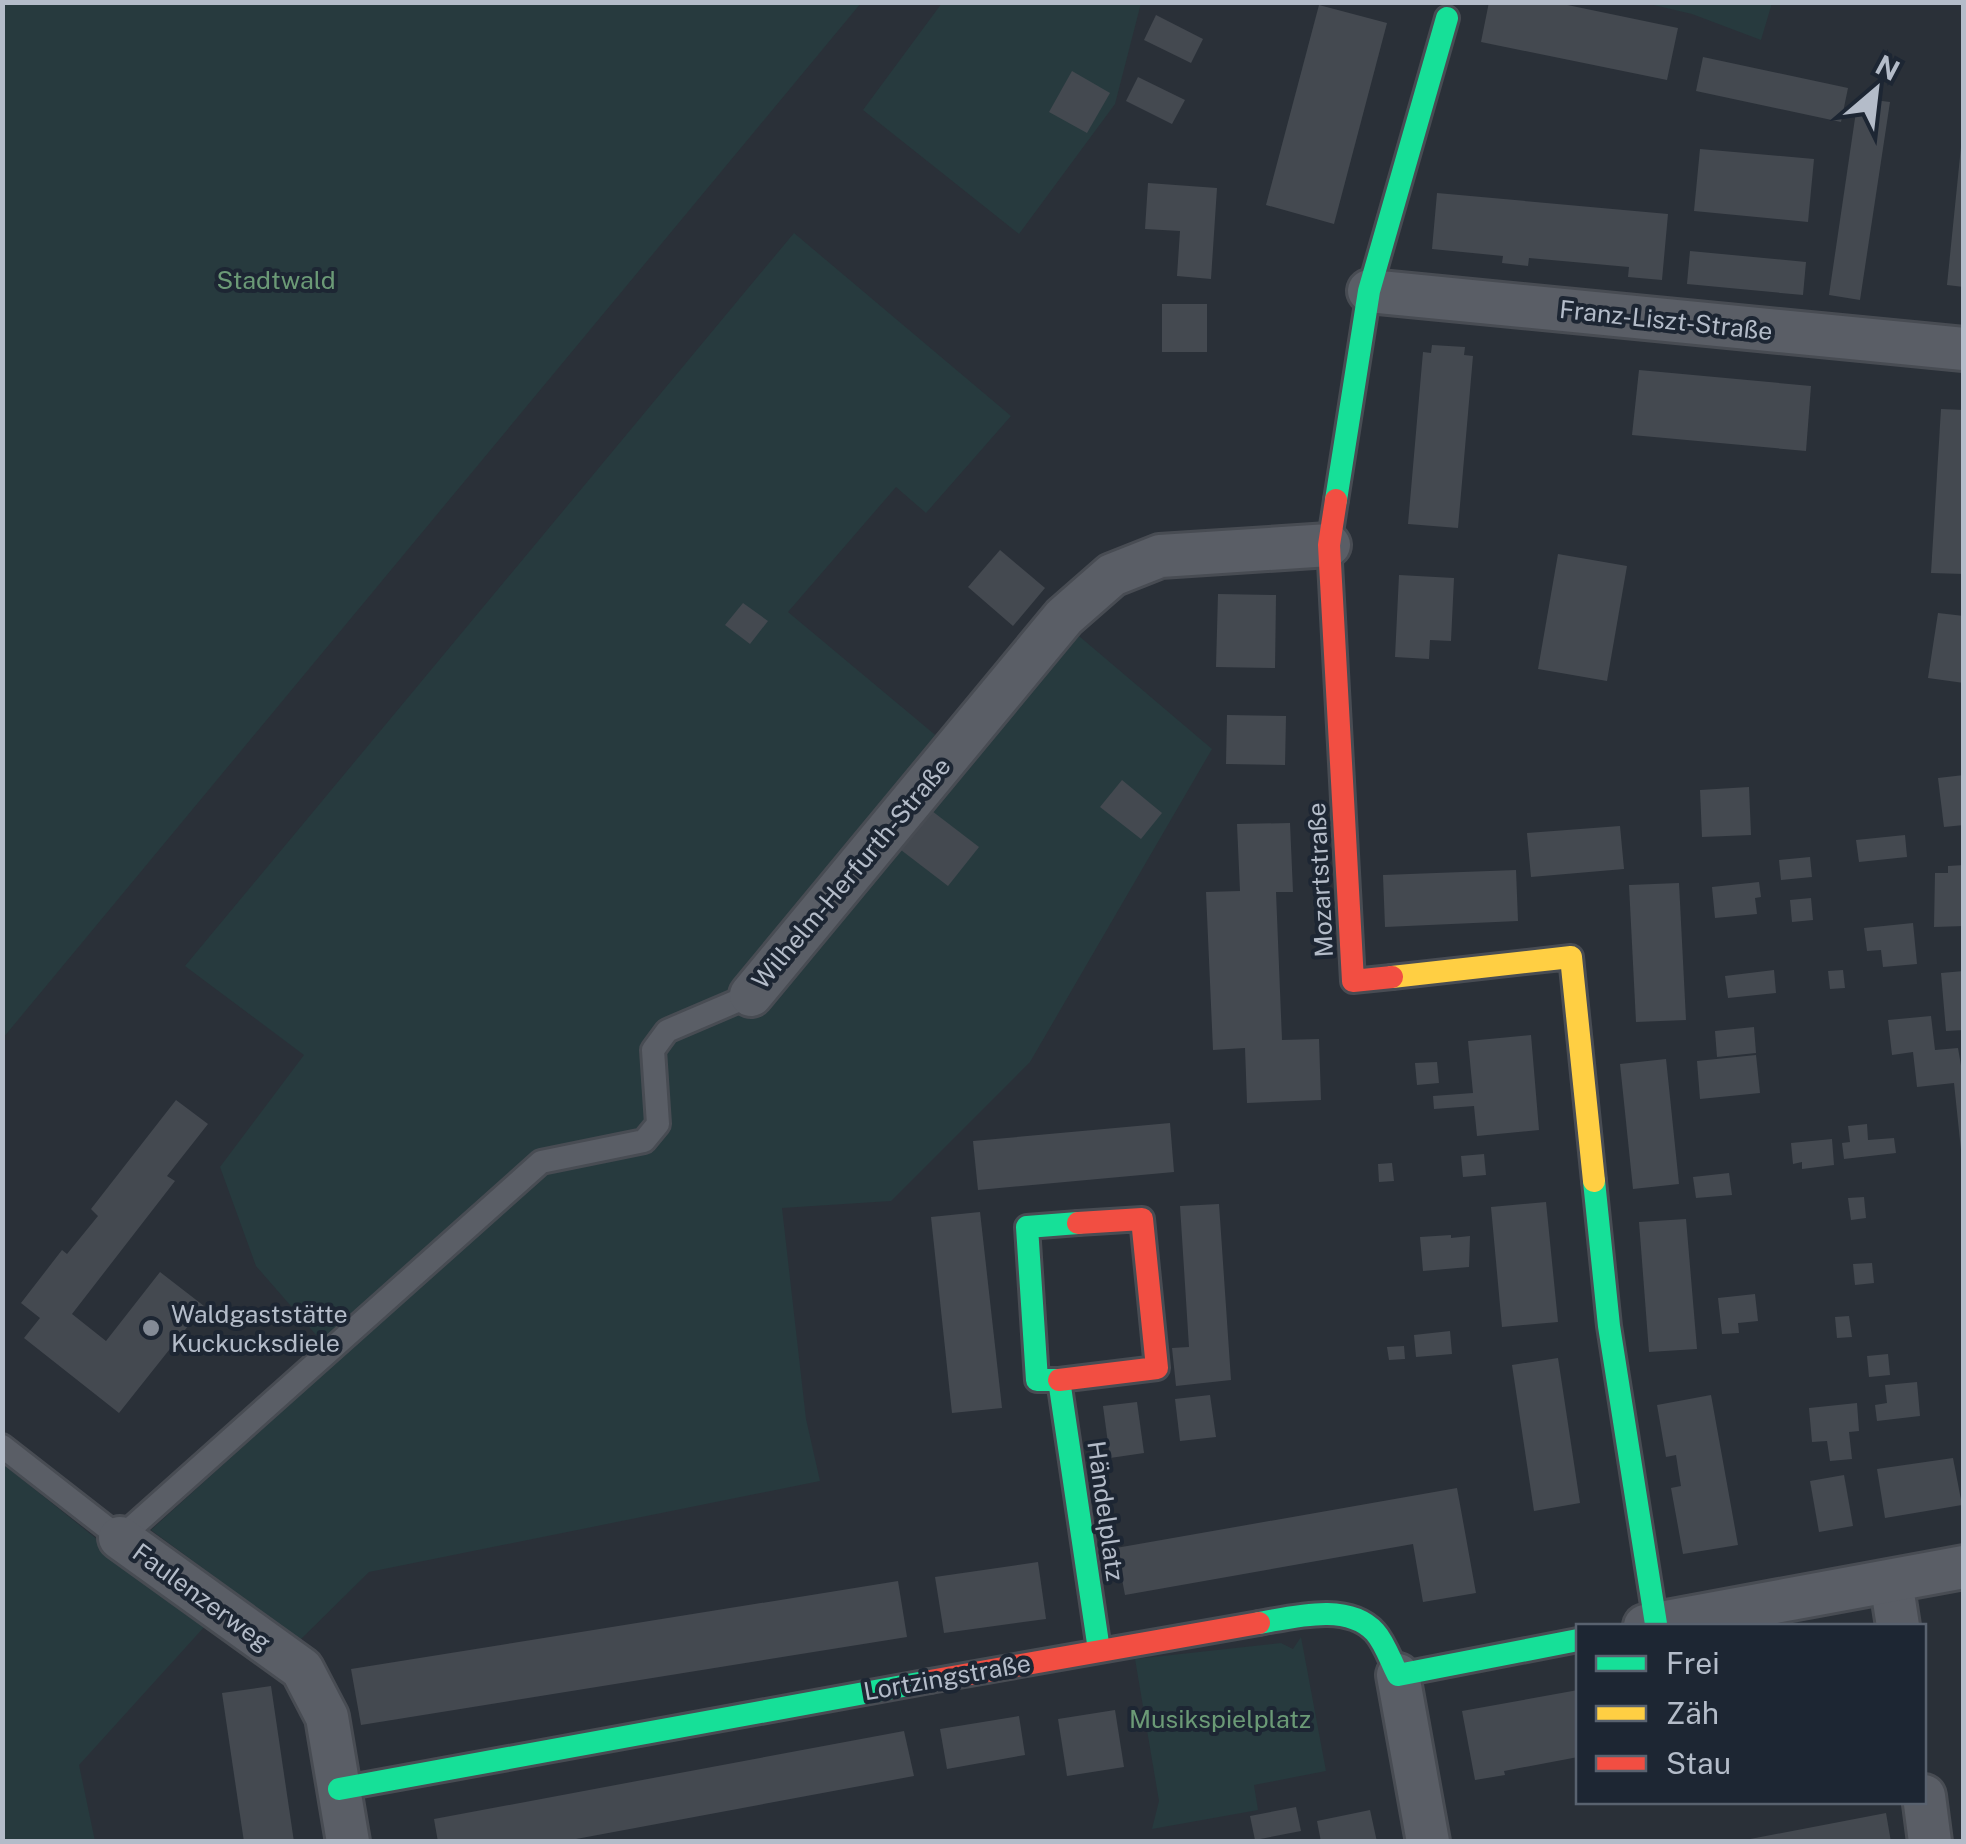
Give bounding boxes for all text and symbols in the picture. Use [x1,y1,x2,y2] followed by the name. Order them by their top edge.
[1826,40,1926,140] north arrow
[1871,48,1905,87] text: N
[216,265,336,295] park label: Stadtwald
[1558,294,1774,346] street label: Franz-Liszt-Straße
[745,751,957,995] street label: Wilhelm-Herfurth-Straße
[1301,802,1339,958] street label: Mozartstraße
[171,1299,348,1358] place label: Waldgaststätte Kuckucksdiele
[140,1317,162,1339] marker: Waldgaststätte Kuckucksdiele
[1081,1439,1131,1583] street label: Händelplatz
[127,1537,277,1657] street label: Faulenzerweg
[1576,1624,1926,1804] legend
[1666,1645,1720,1681] text: Frei
[861,1648,1033,1706] street label: Lortzingstraße
[1666,1695,1719,1731] text: Zäh
[1129,1704,1311,1734] park label: Musikspielplatz
[1666,1745,1731,1781] text: Stau

